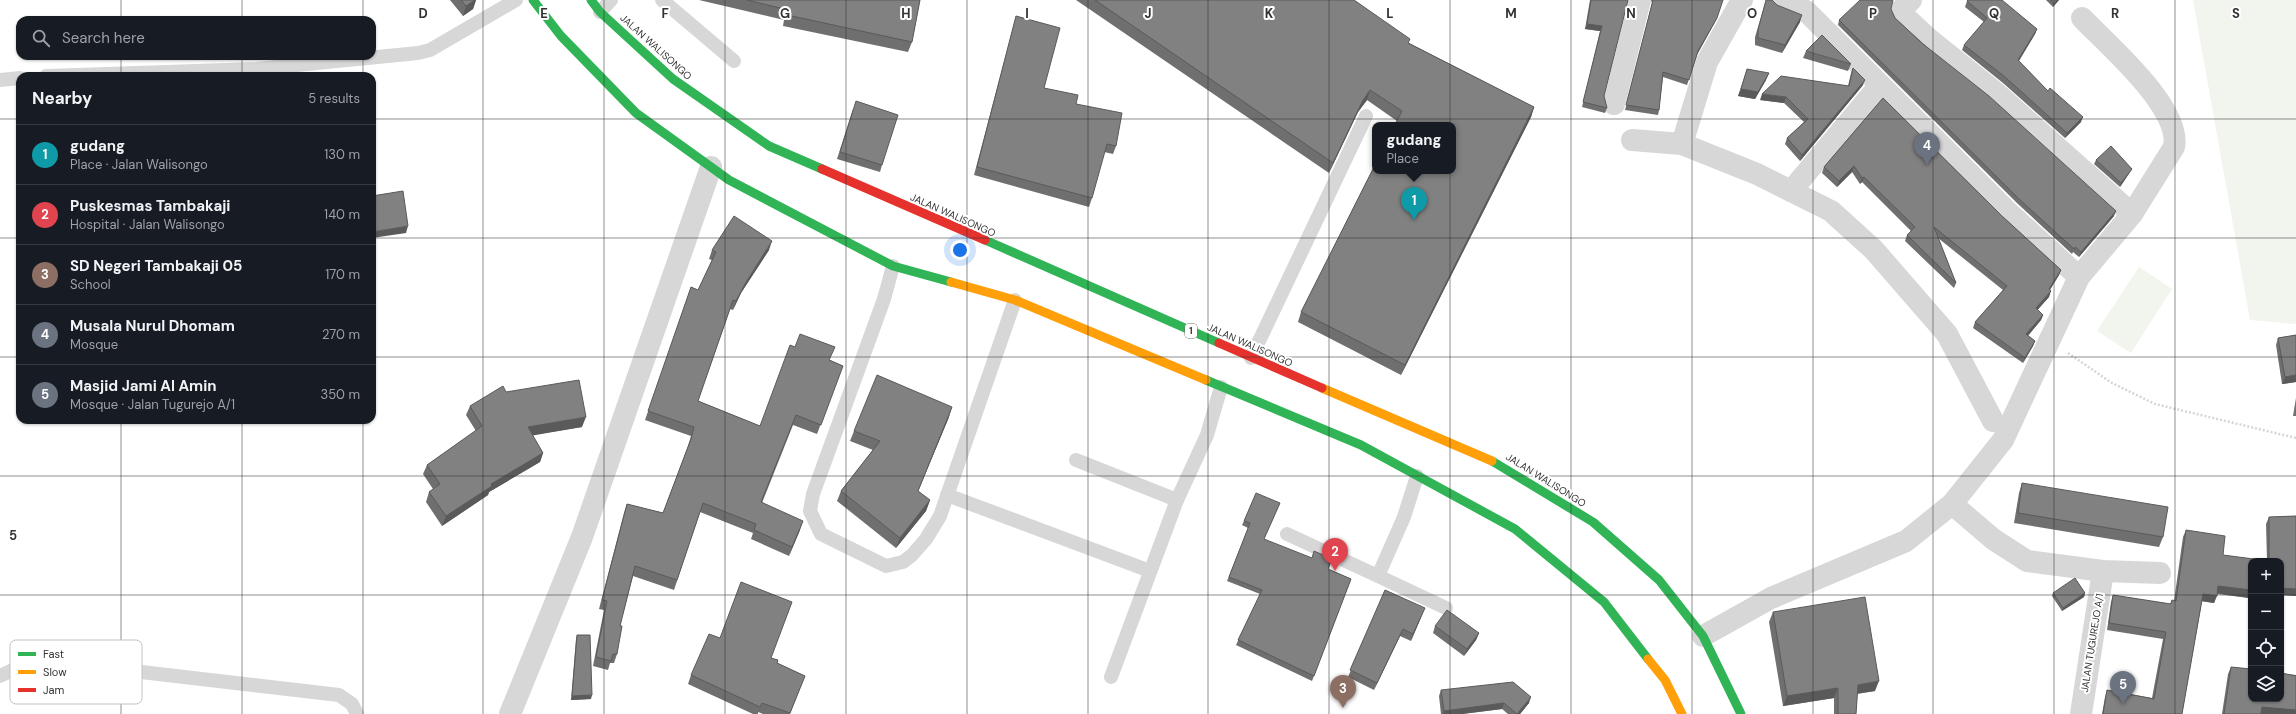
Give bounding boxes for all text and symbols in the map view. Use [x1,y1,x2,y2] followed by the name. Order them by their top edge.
[418,5,428,22] text: D
[540,5,548,22] text: E
[661,5,669,22] text: F
[780,5,790,22] text: G
[901,5,911,22] text: H
[1025,5,1029,22] text: I
[1144,5,1152,22] text: J
[1265,5,1274,22] text: K
[1386,5,1394,22] text: L
[1505,5,1517,22] text: M
[1626,5,1636,22] text: N
[1747,5,1757,22] text: O
[1869,5,1877,22] text: P
[1989,5,1999,22] text: Q
[2111,5,2119,22] text: R
[2232,5,2240,22] text: S
[618,11,695,83] street label: JALAN WALISONGO
[16,16,376,60] search box
[30,27,52,49] icon: search
[62,28,145,48] text: Search here
[32,87,92,109] text: Nearby
[308,90,360,107] text: 5 results
[1372,122,1456,174] popup
[1387,130,1442,150] text: gudang
[1914,132,1940,165] pin: 4
[70,136,125,156] text: gudang
[43,146,47,163] text: 1
[324,146,360,163] text: 130 m
[1387,150,1419,167] text: Place
[70,156,208,173] text: Place · Jalan Walisongo
[1401,187,1427,220] pin: 1
[908,190,998,240] street label: JALAN WALISONGO
[70,196,230,216] text: Puskesmas Tambakaji
[41,206,49,223] text: 2
[324,206,360,223] text: 140 m
[70,216,225,233] text: Hospital · Jalan Walisongo
[950,240,970,260] your location
[70,256,242,276] text: SD Negeri Tambakaji 05
[41,266,49,283] text: 3
[325,266,360,283] text: 170 m
[70,276,111,293] text: School
[70,316,235,336] text: Musala Nurul Dhomam
[1205,320,1295,370] street label: JALAN WALISONGO
[1185,324,1197,338] road number: 1
[41,326,49,343] text: 4
[322,326,360,343] text: 270 m
[70,336,118,353] text: Mosque
[70,376,217,396] text: Masjid Jami Al Amin
[41,386,49,403] text: 5
[320,386,360,403] text: 350 m
[70,396,235,413] text: Mosque · Jalan Tugurejo A/1
[1504,450,1589,510] street label: JALAN WALISONGO
[9,527,17,544] text: 5
[1322,538,1348,571] pin: 2
[2248,558,2284,702] map controls
[2248,558,2284,594] button: +
[2078,593,2106,693] street label: JALAN TUGUREJO A/1
[2248,594,2284,630] button: −
[2248,630,2284,666] button: locate
[10,640,142,704] legend
[43,647,64,661] text: Fast
[43,665,67,679] text: Slow
[2248,666,2284,702] button: layers
[2110,671,2136,704] pin: 5
[1330,675,1356,708] pin: 3
[43,683,64,697] text: Jam

